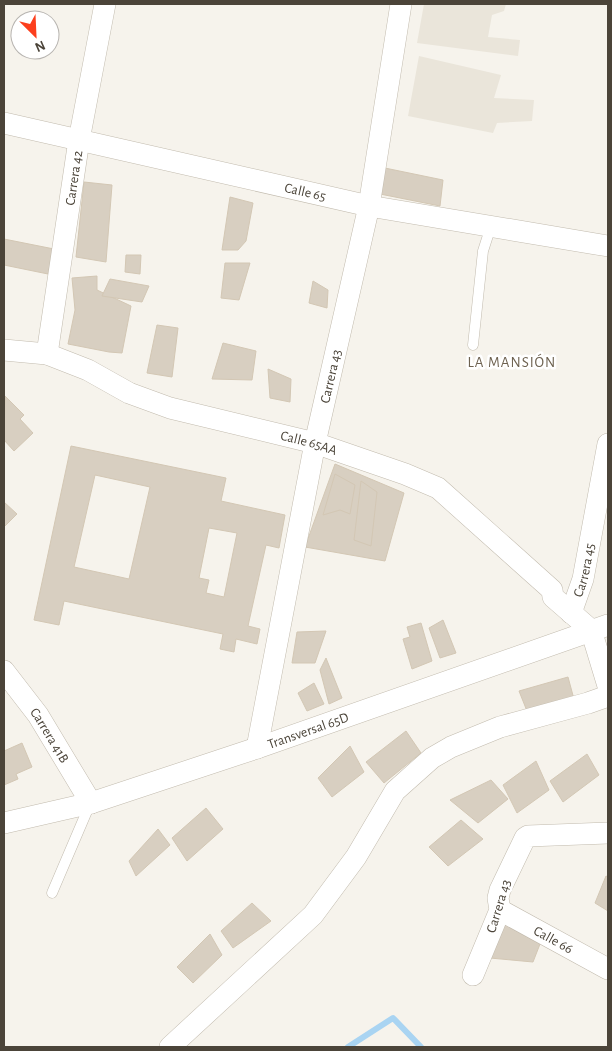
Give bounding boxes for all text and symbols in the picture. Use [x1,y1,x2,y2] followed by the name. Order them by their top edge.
[10,10,60,60] north arrow
[33,38,47,54] text: N
[63,150,85,207] street label: Carrera 42
[283,181,327,204] street label: Calle 65
[318,348,344,405] street label: Carrera 43
[468,353,556,370] district label: LA MANSIÓN
[279,429,339,458] street label: Calle 65AA
[571,542,598,599] street label: Carrera 45
[27,706,71,765] street label: Carrera 41B
[266,711,350,752] street label: Transversal 65D
[484,878,514,935] street label: Carrera 43
[531,924,575,956] street label: Calle 66

